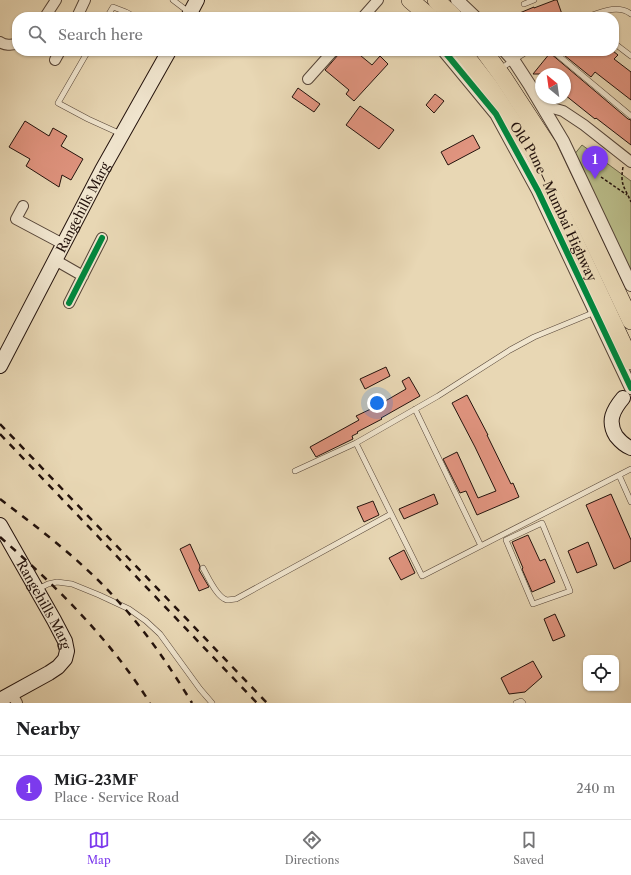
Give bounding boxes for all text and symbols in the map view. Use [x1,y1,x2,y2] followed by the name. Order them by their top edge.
[12,12,619,56] search box
[26,23,48,45] icon: search
[58,25,143,44] text: Search here
[535,68,571,104] north arrow
[507,119,601,284] street label: Old Pune–Mumbai Highway
[582,146,608,179] pin: 1
[53,159,113,255] street label: Rangehills Marg
[367,393,387,413] your location
[13,557,74,650] street label: Rangehills Marg
[583,655,619,691] map controls
[583,655,619,691] button: locate
[16,719,80,739] text: Nearby
[54,770,138,789] text: MiG-23MF
[26,780,32,796] text: 1
[576,780,615,796] text: 240 m
[54,789,179,805] text: Place · Service Road
[87,829,111,867] tab: Map
[285,829,339,867] tab: Directions
[513,829,544,867] tab: Saved

